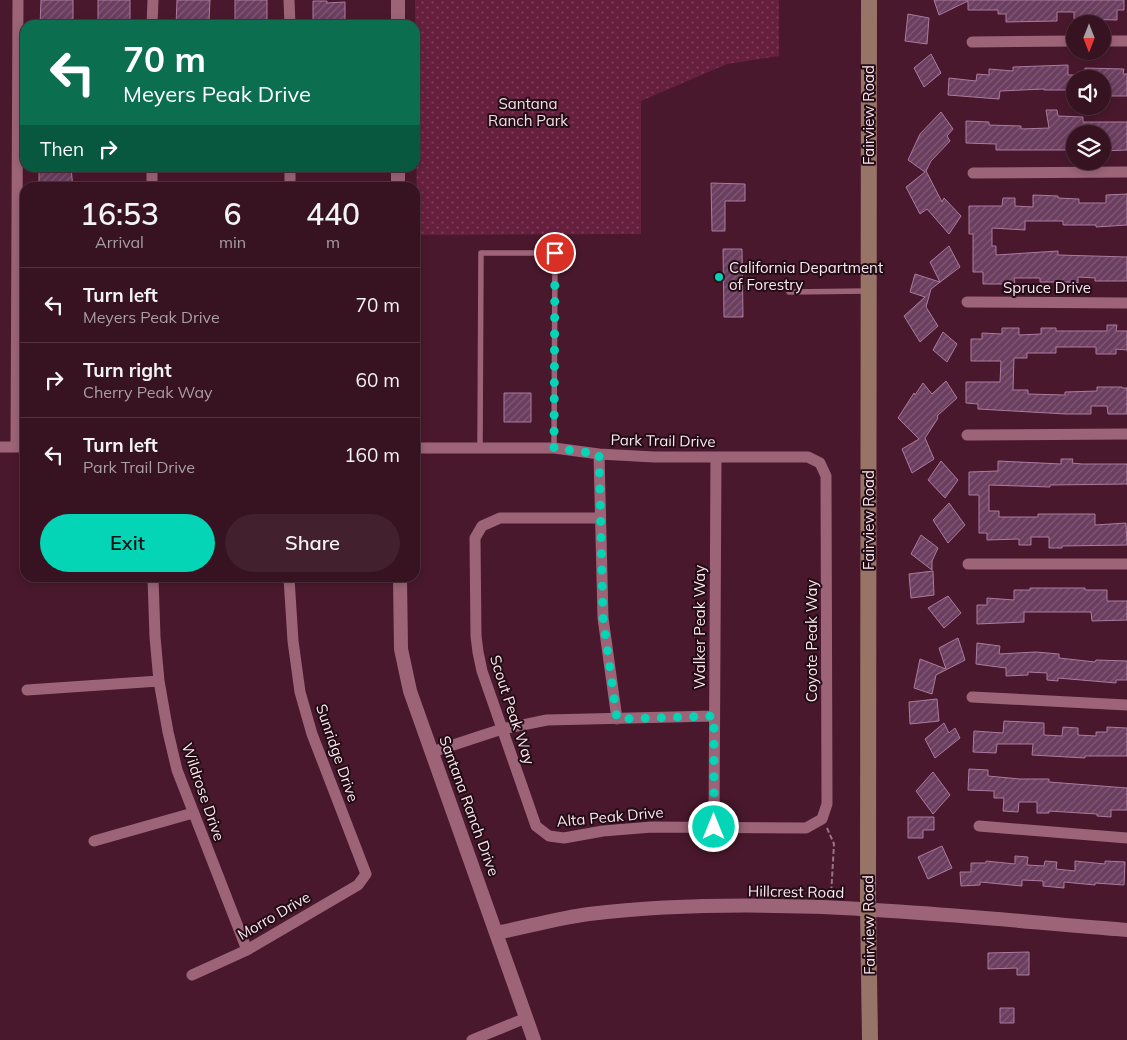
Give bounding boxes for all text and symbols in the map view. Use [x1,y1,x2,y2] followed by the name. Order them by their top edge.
[1066,15,1111,60] north arrow
[1066,15,1111,170] map controls
[123,37,206,81] text: 70 m
[40,40,105,105] icon: left
[859,65,878,165] street label: Fairview Road
[1066,70,1111,115] button: sound
[123,80,311,108] text: Meyers Peak Drive
[488,94,568,130] park label: Santana Ranch Park
[1066,125,1111,170] button: layers
[94,135,122,163] icon: right
[40,137,84,161] text: Then
[80,195,159,233] text: 16:53
[224,195,242,233] text: 6
[306,195,360,233] text: 440
[95,232,144,252] text: Arrival
[219,232,246,252] text: min
[326,232,340,252] text: m
[534,232,576,274] pin
[541,239,569,267] icon: arrive
[729,258,883,294] place label: California Department of Forestry
[713,271,725,283] marker: California Department of Forestry
[1003,278,1091,297] street label: Spruce Drive
[83,283,158,307] text: Turn left
[40,291,68,319] icon: left
[356,293,400,317] text: 70 m
[83,307,220,327] text: Meyers Peak Drive
[83,358,172,382] text: Turn right
[40,366,68,394] icon: right
[356,368,400,392] text: 60 m
[83,382,212,402] text: Cherry Peak Way
[610,430,716,451] street label: Park Trail Drive
[83,433,158,457] text: Turn left
[40,441,68,469] icon: left
[344,443,400,467] text: 160 m
[83,457,195,477] text: Park Trail Drive
[859,470,878,570] street label: Fairview Road
[40,514,215,572] button: Exit
[225,514,400,572] button: Share
[690,565,709,689] street label: Walker Peak Way
[802,580,821,702] street label: Coyote Peak Way
[486,653,539,767] street label: Scout Peak Way
[312,701,363,804] street label: Sunridge Drive
[435,733,504,878] street label: Santana Ranch Drive
[178,740,229,843] street label: Wildrose Drive
[687,800,739,852] position arrow
[556,802,664,831] street label: Alta Peak Drive
[858,875,879,975] street label: Fairview Road
[748,881,844,902] street label: Hillcrest Road
[234,887,314,944] street label: Morro Drive

